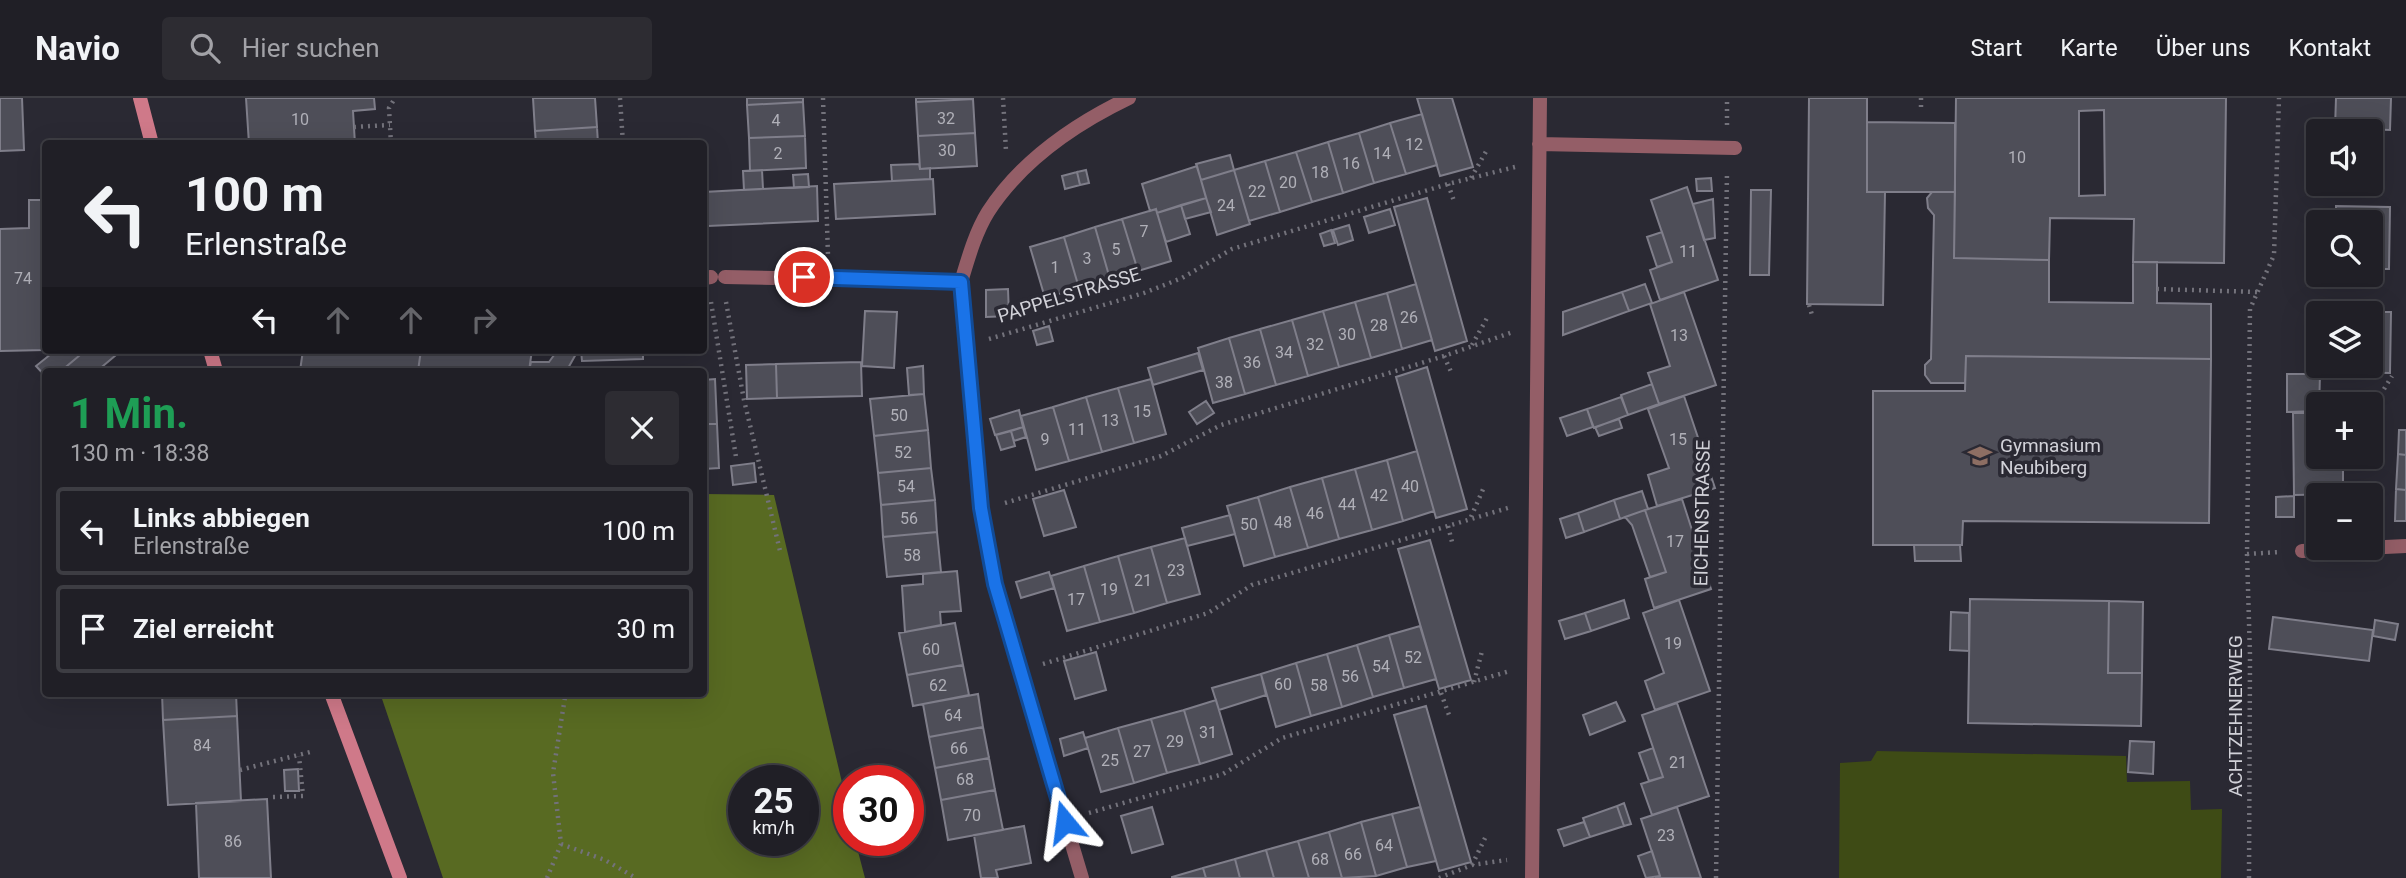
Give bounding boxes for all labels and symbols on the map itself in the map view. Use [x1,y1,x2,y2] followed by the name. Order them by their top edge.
[937,109,955,128] house number: 32
[291,110,309,129] house number: 10
[772,111,781,130] house number: 4
[1405,135,1423,154] house number: 12
[938,141,956,160] house number: 30
[774,144,783,163] house number: 2
[1373,144,1391,163] house number: 14
[2008,148,2026,167] house number: 10
[1342,154,1360,173] house number: 16
[1311,163,1329,182] house number: 18
[1279,173,1297,192] house number: 20
[1248,182,1266,201] house number: 22
[1217,196,1235,215] house number: 24
[1140,222,1149,241] house number: 7
[1112,240,1121,259] house number: 5
[1679,242,1697,261] house number: 11
[774,247,834,307] pin
[1083,249,1092,268] house number: 3
[1051,258,1060,277] house number: 1
[995,262,1143,328] street label: PAPPELSTRASSE
[14,269,32,288] house number: 74
[1400,308,1418,327] house number: 26
[1370,316,1388,335] house number: 28
[1338,325,1356,344] house number: 30
[1670,326,1688,345] house number: 13
[1306,335,1324,354] house number: 32
[1275,343,1293,362] house number: 34
[1243,353,1261,372] house number: 36
[1215,373,1233,392] house number: 38
[1133,402,1151,421] house number: 15
[890,406,908,425] house number: 50
[1101,411,1119,430] house number: 13
[1068,420,1086,439] house number: 11
[1041,430,1050,449] house number: 9
[1669,430,1687,449] house number: 15
[2000,434,2101,479] place label: Gymnasium Neubiberg
[1689,439,1715,586] street label: EICHENSTRASSE
[1966,442,1994,470] school or university icon: Gymnasium Neubiberg
[894,443,912,462] house number: 52
[897,477,915,496] house number: 54
[1401,477,1419,496] house number: 40
[1370,486,1388,505] house number: 42
[1338,495,1356,514] house number: 44
[1306,504,1324,523] house number: 46
[900,509,918,528] house number: 56
[1274,513,1292,532] house number: 48
[1240,515,1258,534] house number: 50
[1666,532,1684,551] house number: 17
[903,546,921,565] house number: 58
[1167,561,1185,580] house number: 23
[1134,571,1152,590] house number: 21
[1100,580,1118,599] house number: 19
[1067,590,1085,609] house number: 17
[1664,634,1682,653] house number: 19
[2224,635,2247,797] street label: ACHTZEHNERWEG
[922,640,940,659] house number: 60
[1404,648,1422,667] house number: 52
[1372,657,1390,676] house number: 54
[1341,667,1359,686] house number: 56
[1274,675,1292,694] house number: 60
[929,676,947,695] house number: 62
[1310,676,1328,695] house number: 58
[944,706,962,725] house number: 64
[1199,723,1217,742] house number: 31
[1166,732,1184,751] house number: 29
[193,736,211,755] house number: 84
[950,739,968,758] house number: 66
[1133,742,1151,761] house number: 27
[1101,751,1119,770] house number: 25
[1669,753,1687,772] house number: 21
[833,765,924,856] speed limit sign: 30
[956,770,974,789] house number: 68
[1028,785,1102,859] position arrow
[963,806,981,825] house number: 70
[1657,826,1675,845] house number: 23
[224,832,242,851] house number: 86
[1375,836,1393,855] house number: 64
[1344,845,1362,864] house number: 66
[1311,850,1329,869] house number: 68

